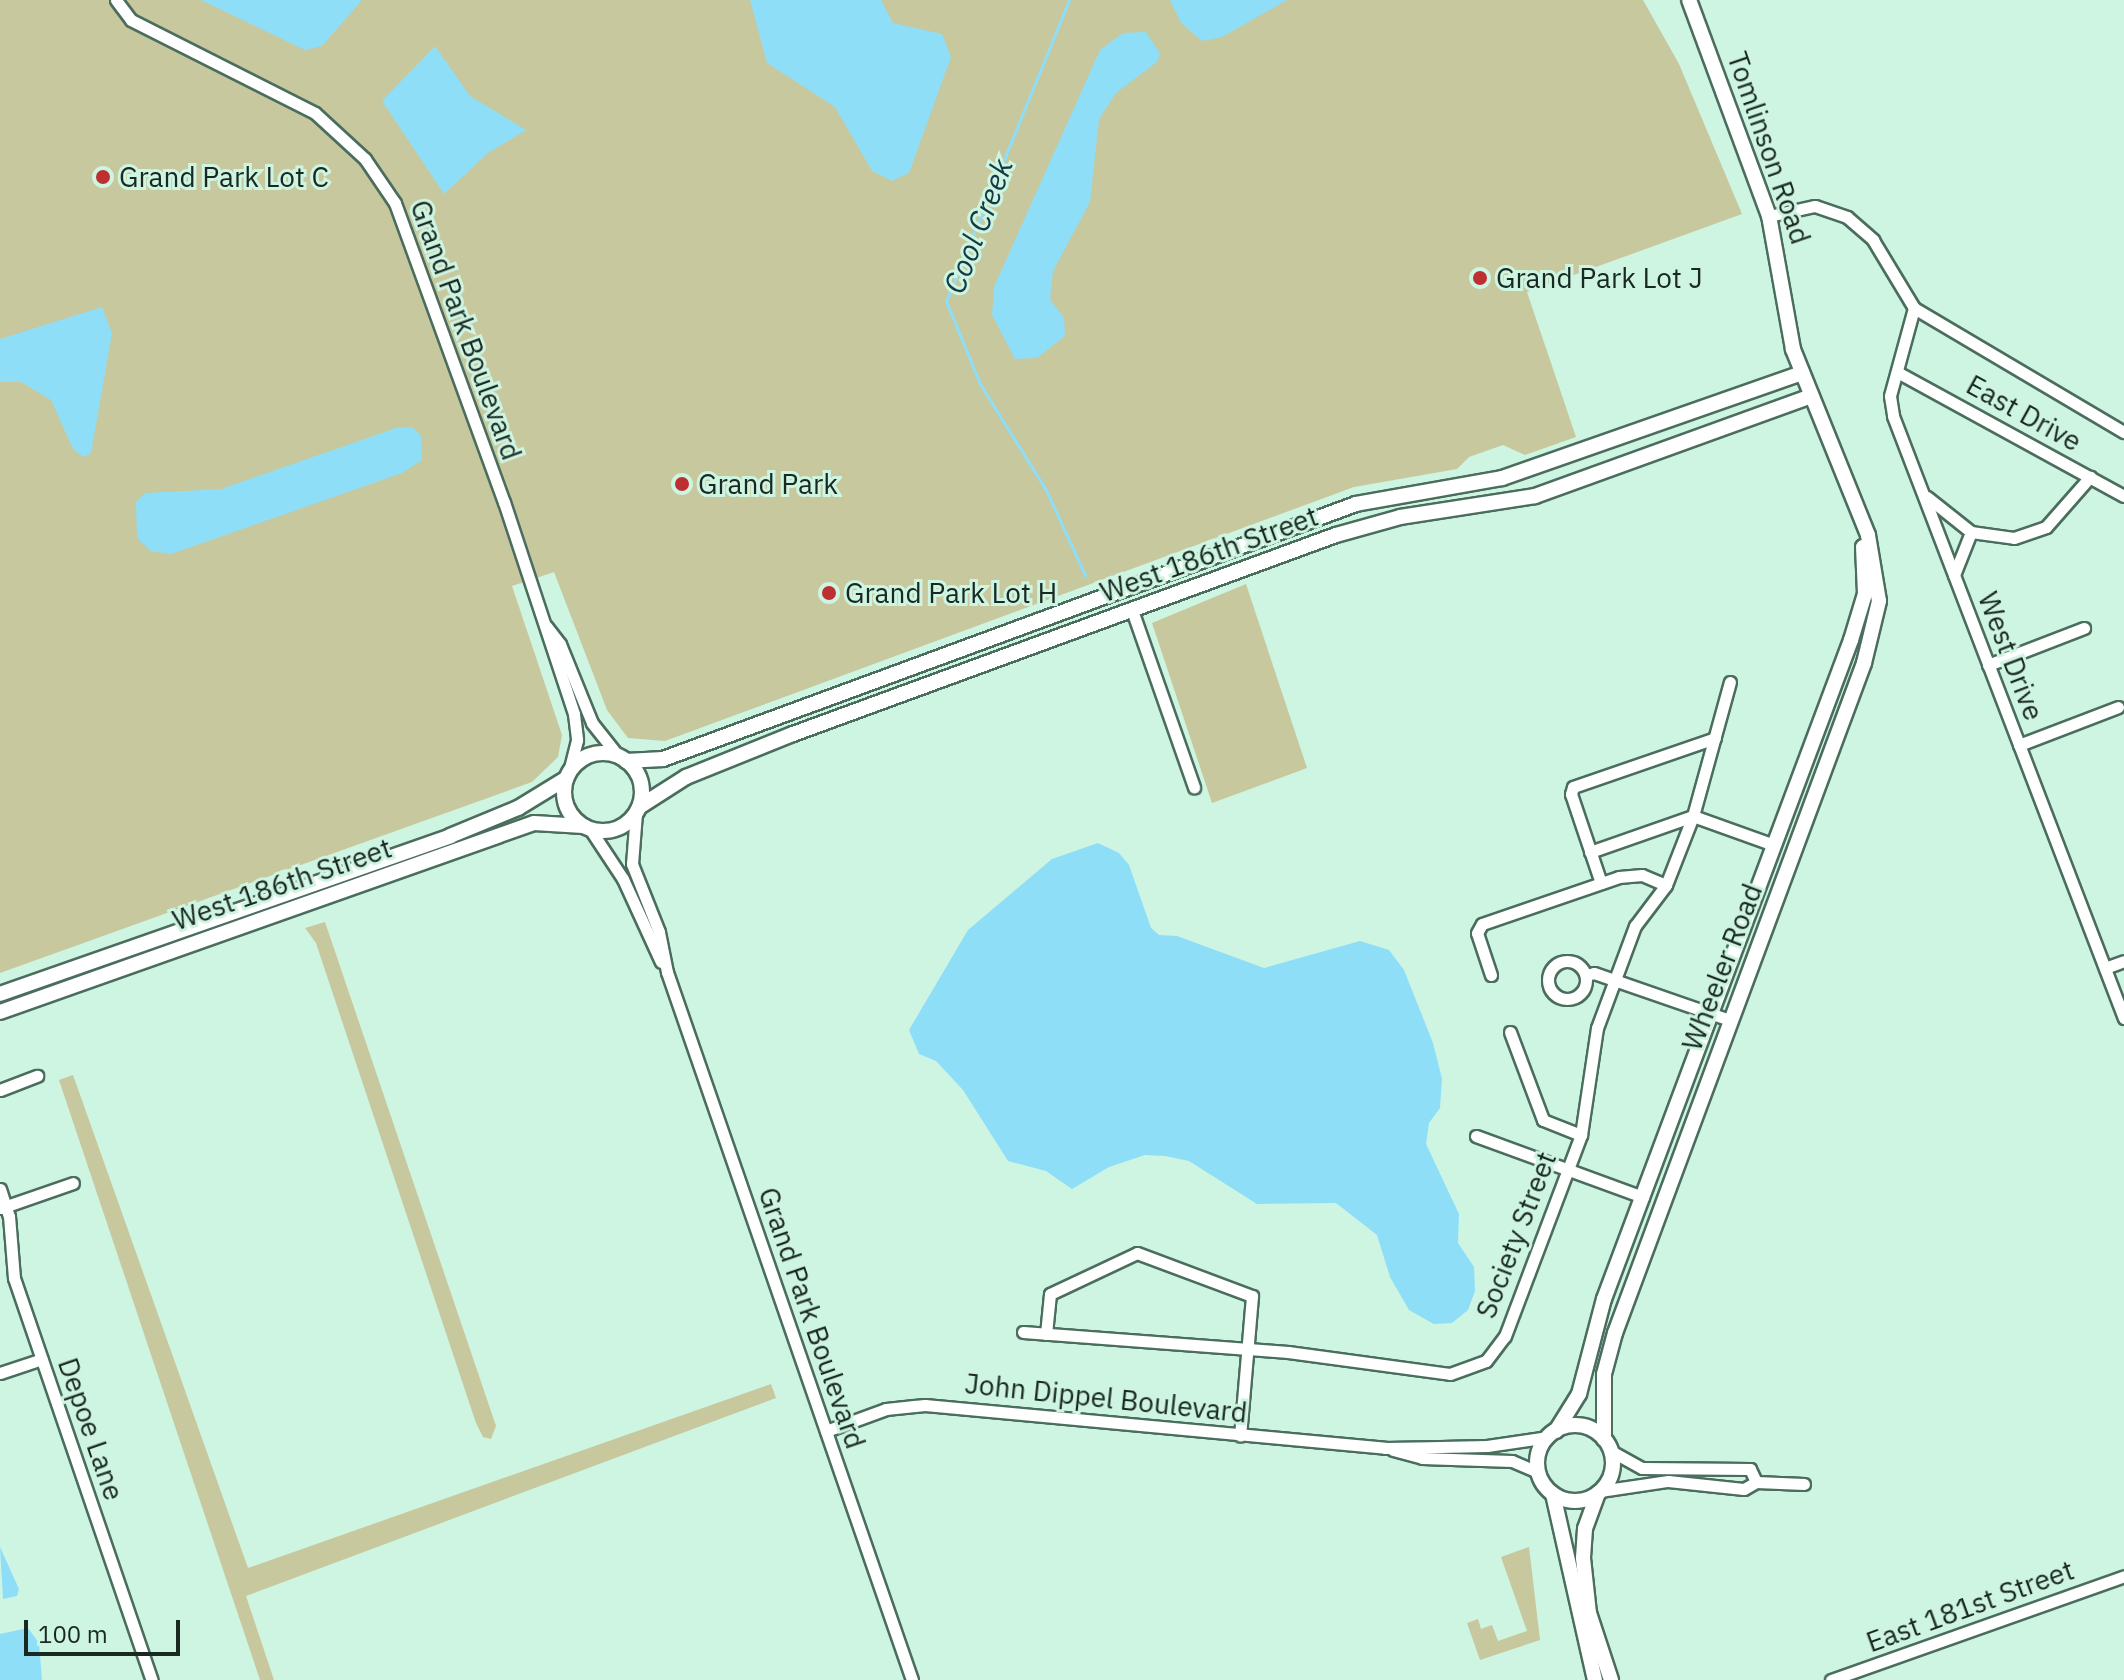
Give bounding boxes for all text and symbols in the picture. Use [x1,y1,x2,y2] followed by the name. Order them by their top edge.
[1720,47,1818,249] street label: Tomlinson Road
[936,154,1020,298] water label: Cool Creek
[119,160,329,194] place label: Grand Park Lot C
[94,168,112,186] marker: Grand Park Lot C
[403,195,529,465] street label: Grand Park Boulevard
[1496,261,1703,295] place label: Grand Park Lot J
[1471,269,1489,287] marker: Grand Park Lot J
[1961,368,2087,458] street label: East Drive
[698,467,838,501] place label: Grand Park
[673,475,691,493] marker: Grand Park
[1096,499,1322,609] street label: West 186th Street
[845,576,1057,610] place label: Grand Park Lot H
[820,584,838,602] marker: Grand Park Lot H
[1971,587,2051,725] street label: West Drive
[168,831,396,937] street label: West 186th Street
[1675,879,1769,1055] street label: Wheeler Road
[1469,1147,1563,1323] street label: Society Street
[752,1183,872,1453] street label: Grand Park Boulevard
[51,1353,131,1505] street label: Depoe Lane
[963,1366,1249,1430] street label: John Dippel Boulevard
[1862,1553,2078,1659] street label: East 181st Street
[28,1604,184,1654] scale bar
[38,1618,108,1650] text: 100 m

